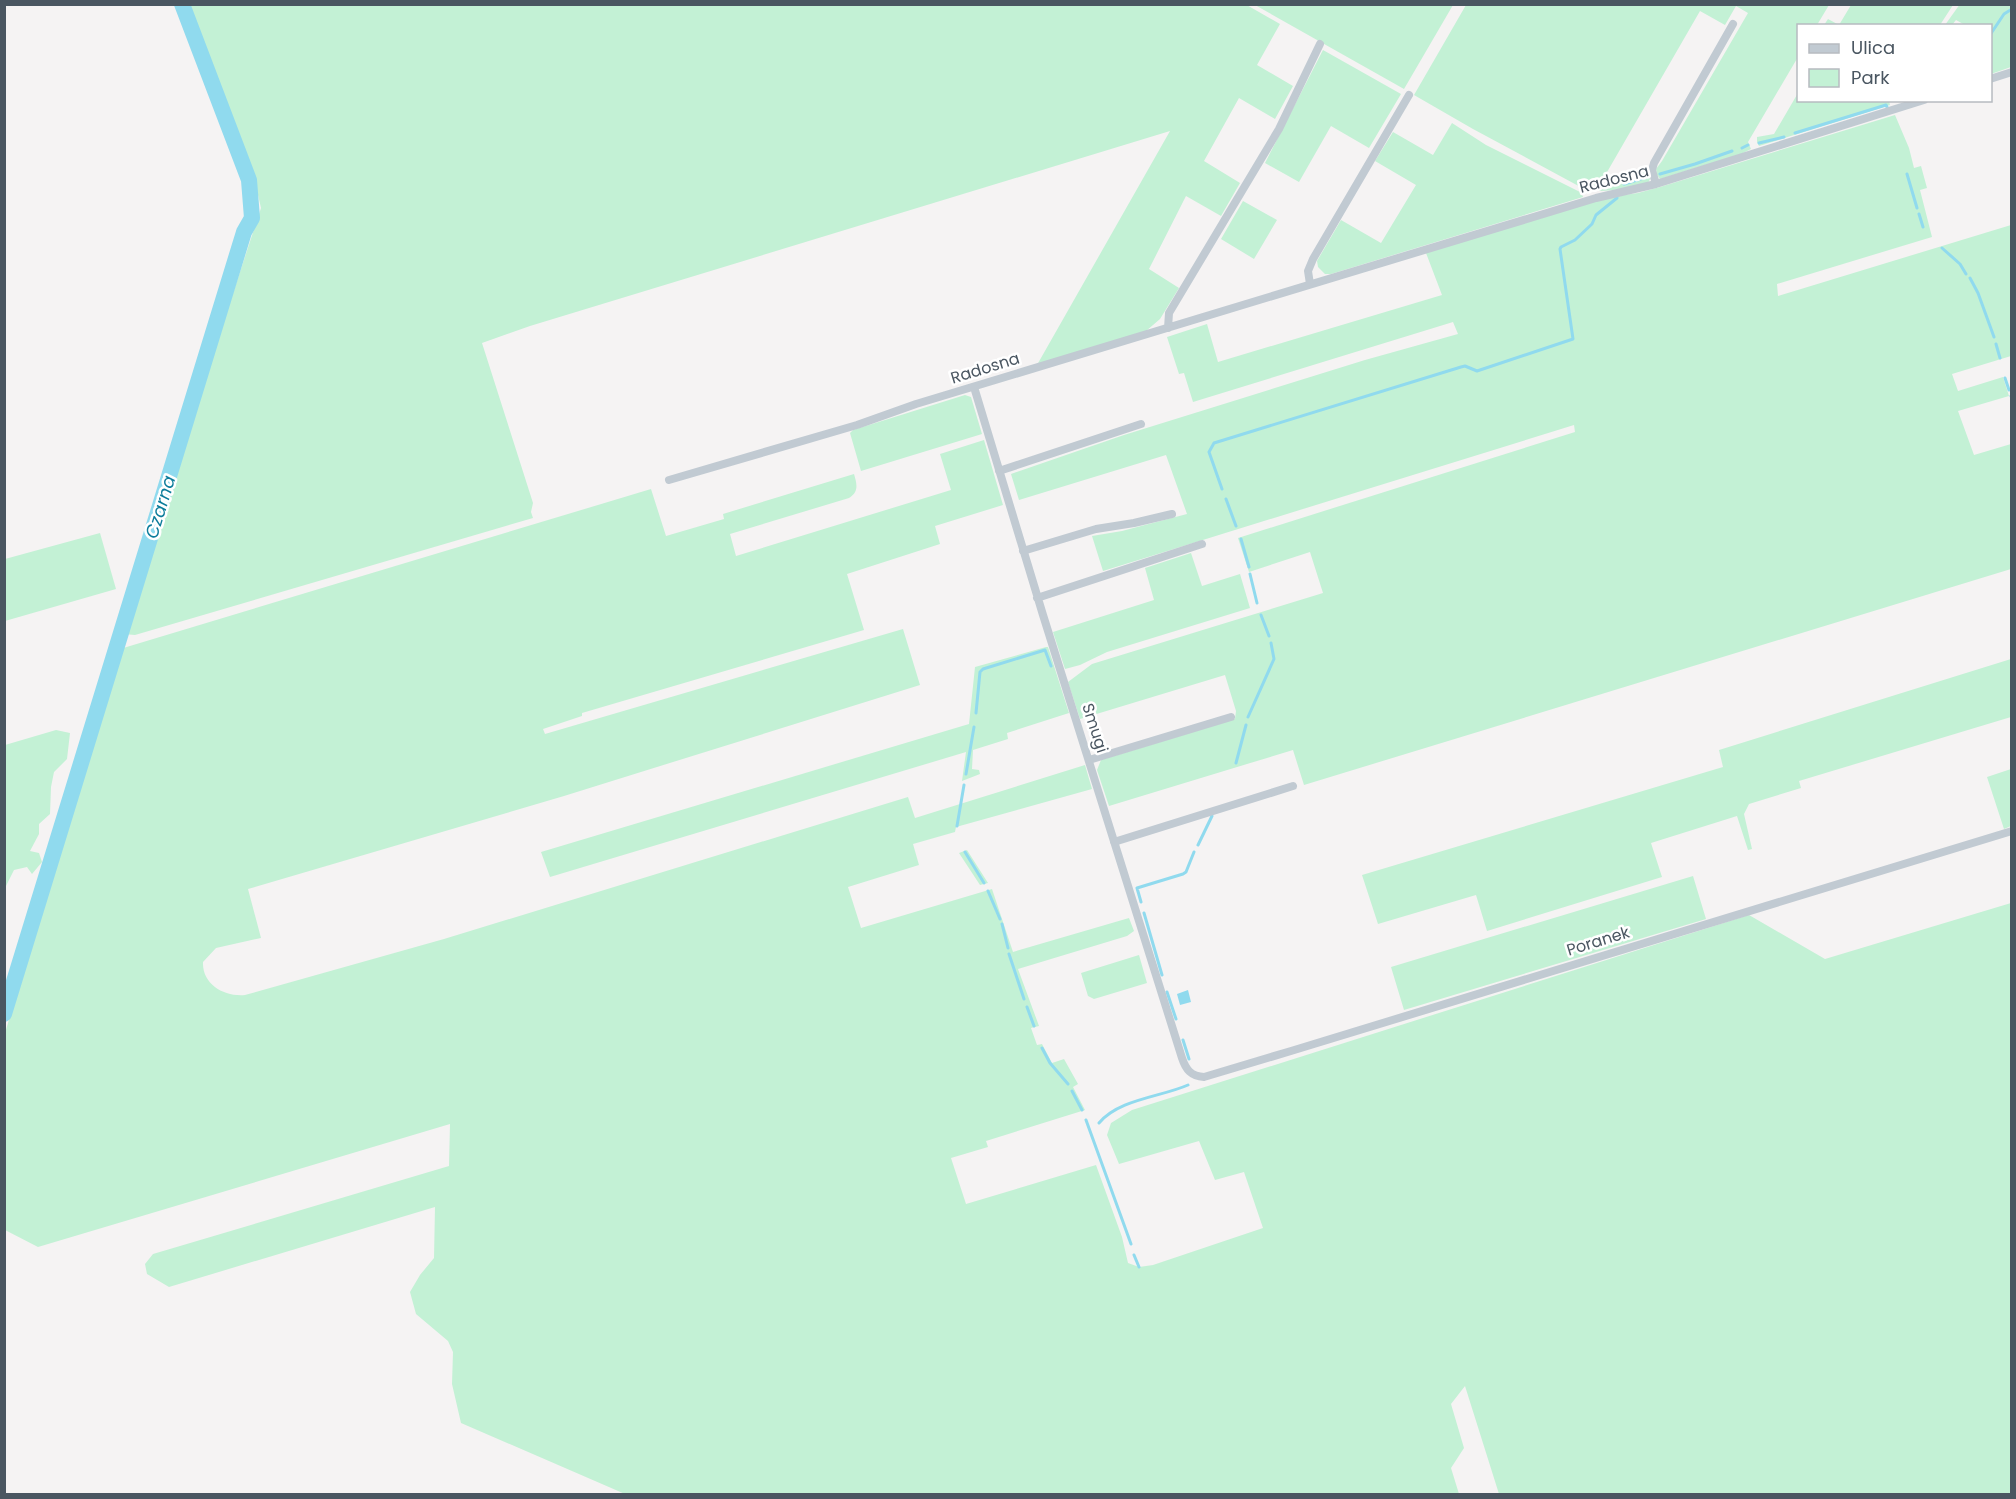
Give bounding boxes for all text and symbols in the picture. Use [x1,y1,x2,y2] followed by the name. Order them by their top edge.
[1797,24,1992,102] legend
[1851,35,1895,60] text: Ulica
[1851,65,1890,90] text: Park
[1577,159,1651,199] street label: Radosna
[948,347,1022,389] street label: Radosna
[139,472,181,542] water label: Czarna
[1076,700,1114,756] street label: Smugi
[1564,920,1633,961] street label: Poranek

